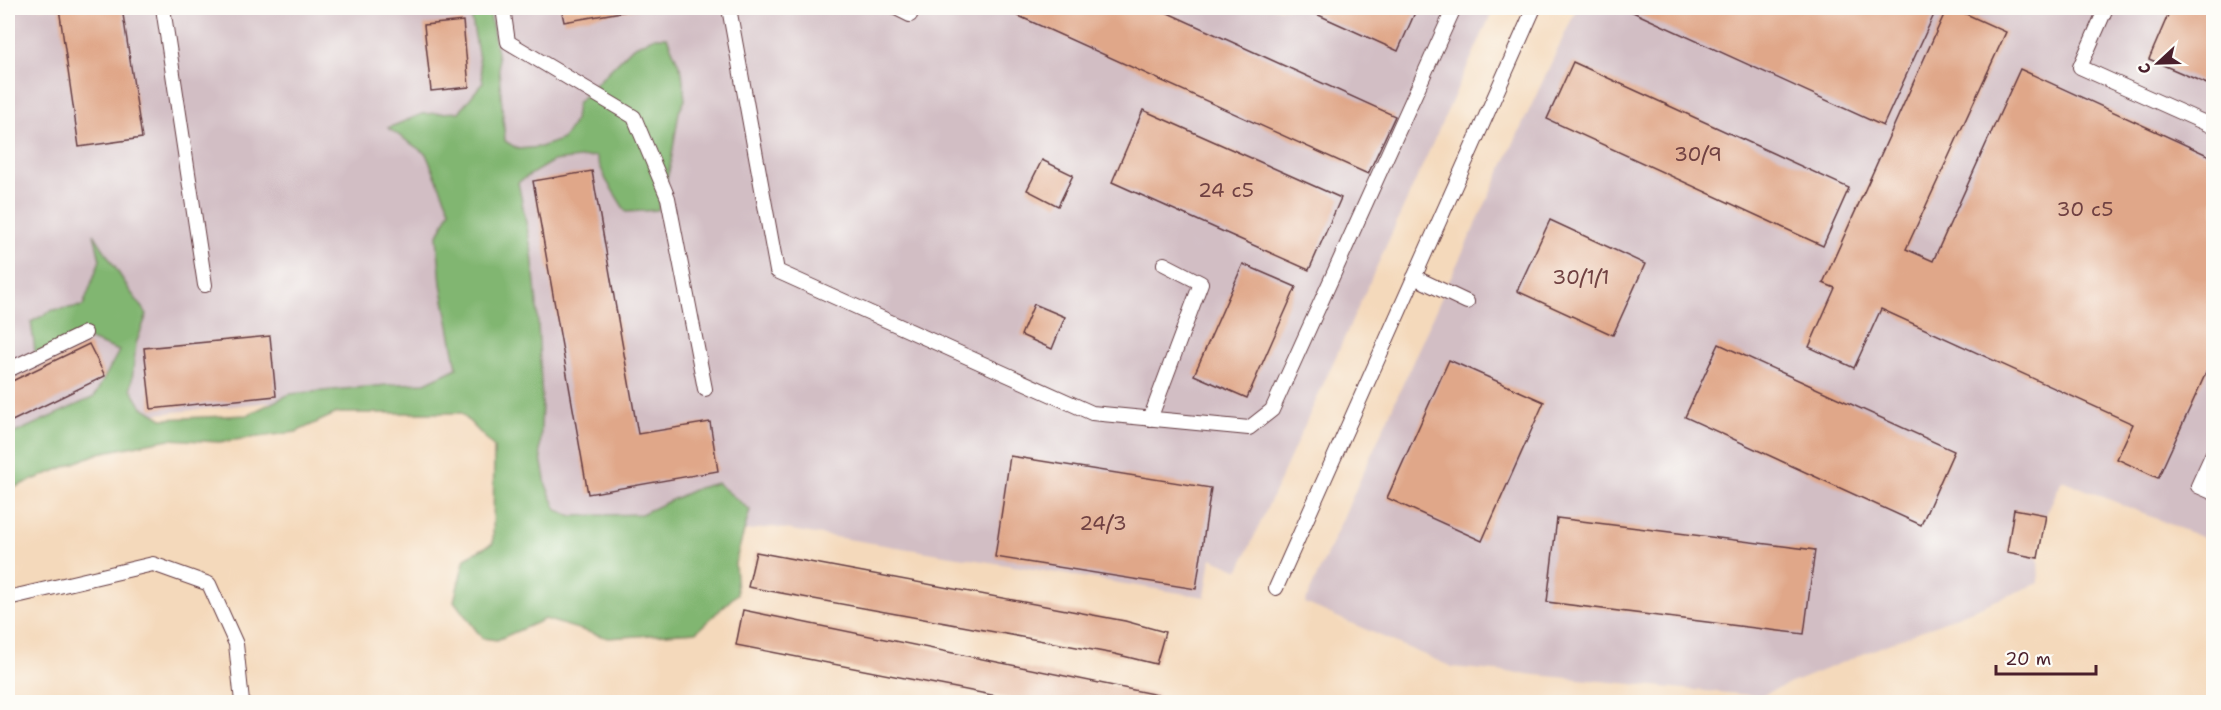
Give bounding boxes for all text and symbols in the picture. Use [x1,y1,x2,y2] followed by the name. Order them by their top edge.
[2128,33,2188,93] north arrow
[2133,60,2156,77] text: С
[1674,141,1722,167] house number: 30/9
[1198,177,1254,203] house number: 24 с5
[2057,196,2113,222] house number: 30 с5
[1552,264,1610,290] house number: 30/1/1
[1079,510,1127,536] house number: 24/3
[1996,638,2096,676] scale bar
[2005,647,2051,671] text: 20 m

